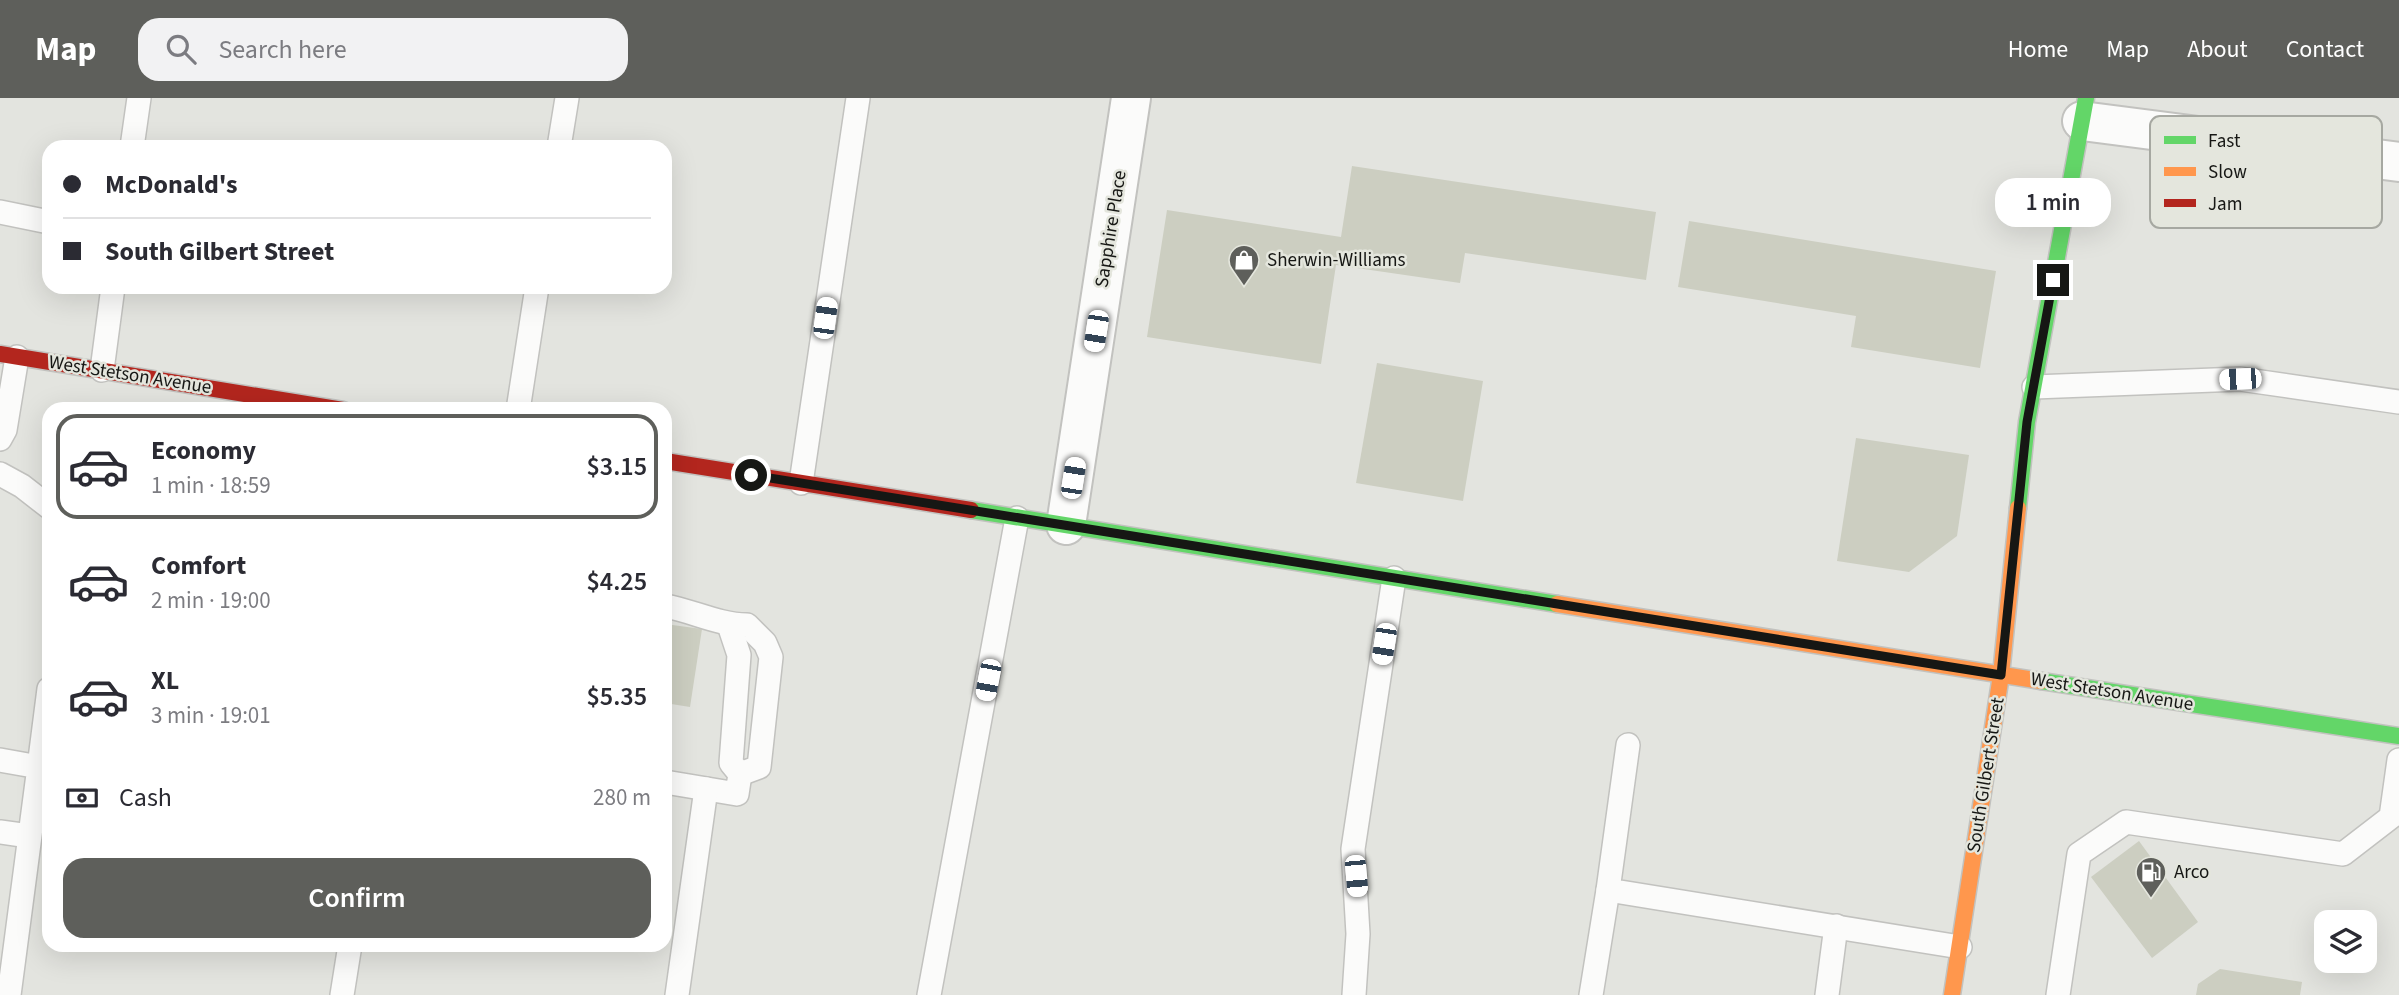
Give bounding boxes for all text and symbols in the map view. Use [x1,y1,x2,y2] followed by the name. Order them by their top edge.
[138,18,628,81] search box
[35,26,96,73] text: Map
[162,30,200,68] icon: search
[218,31,347,68] text: Search here
[2008,32,2068,67] text: Home
[2106,32,2149,67] text: Map
[2187,32,2248,67] text: About
[2286,32,2364,67] text: Contact
[2150,116,2382,228] legend
[2208,128,2241,155] text: Fast
[2208,159,2247,186] text: Slow
[105,166,238,203] text: McDonald's
[1088,168,1134,290] street label: Sapphire Place
[1995,178,2111,228] callout: 1 min
[2026,186,2080,219] text: 1 min
[2208,191,2242,218] text: Jam
[105,233,334,270] text: South Gilbert Street
[1227,243,1261,287] shop icon: Sherwin-Williams
[1267,247,1406,274] place label: Sherwin-Williams
[2037,264,2069,296] route end
[812,296,839,340] car
[1083,309,1110,353] car
[47,349,213,401] street label: West Stetson Avenue
[2219,368,2262,390] car
[151,432,256,469] text: Economy
[67,435,130,498] icon: car
[586,448,647,485] text: $3.15
[1060,456,1087,500] car
[735,459,767,491] route start
[151,469,271,502] text: 1 min · 18:59
[151,547,246,584] text: Comfort
[67,550,130,613] icon: car
[586,563,647,600] text: $4.25
[151,584,271,617] text: 2 min · 19:00
[1371,622,1398,666] car
[974,657,1003,703] car
[151,662,179,699] text: XL
[67,665,130,728] icon: car
[2029,666,2195,718] street label: West Stetson Avenue
[586,678,647,715] text: $5.35
[1960,695,2012,855] street label: South Gilbert Street
[151,699,271,732] text: 3 min · 19:01
[63,779,101,817] icon: cash
[119,779,172,816] text: Cash
[593,781,651,814] text: 280 m
[1344,854,1369,898] car
[2134,855,2168,899] fuel station icon: Arco
[63,858,651,938] button: Confirm
[2174,859,2209,886] place label: Arco
[2314,910,2377,973] map controls
[2314,910,2377,973] button: layers

